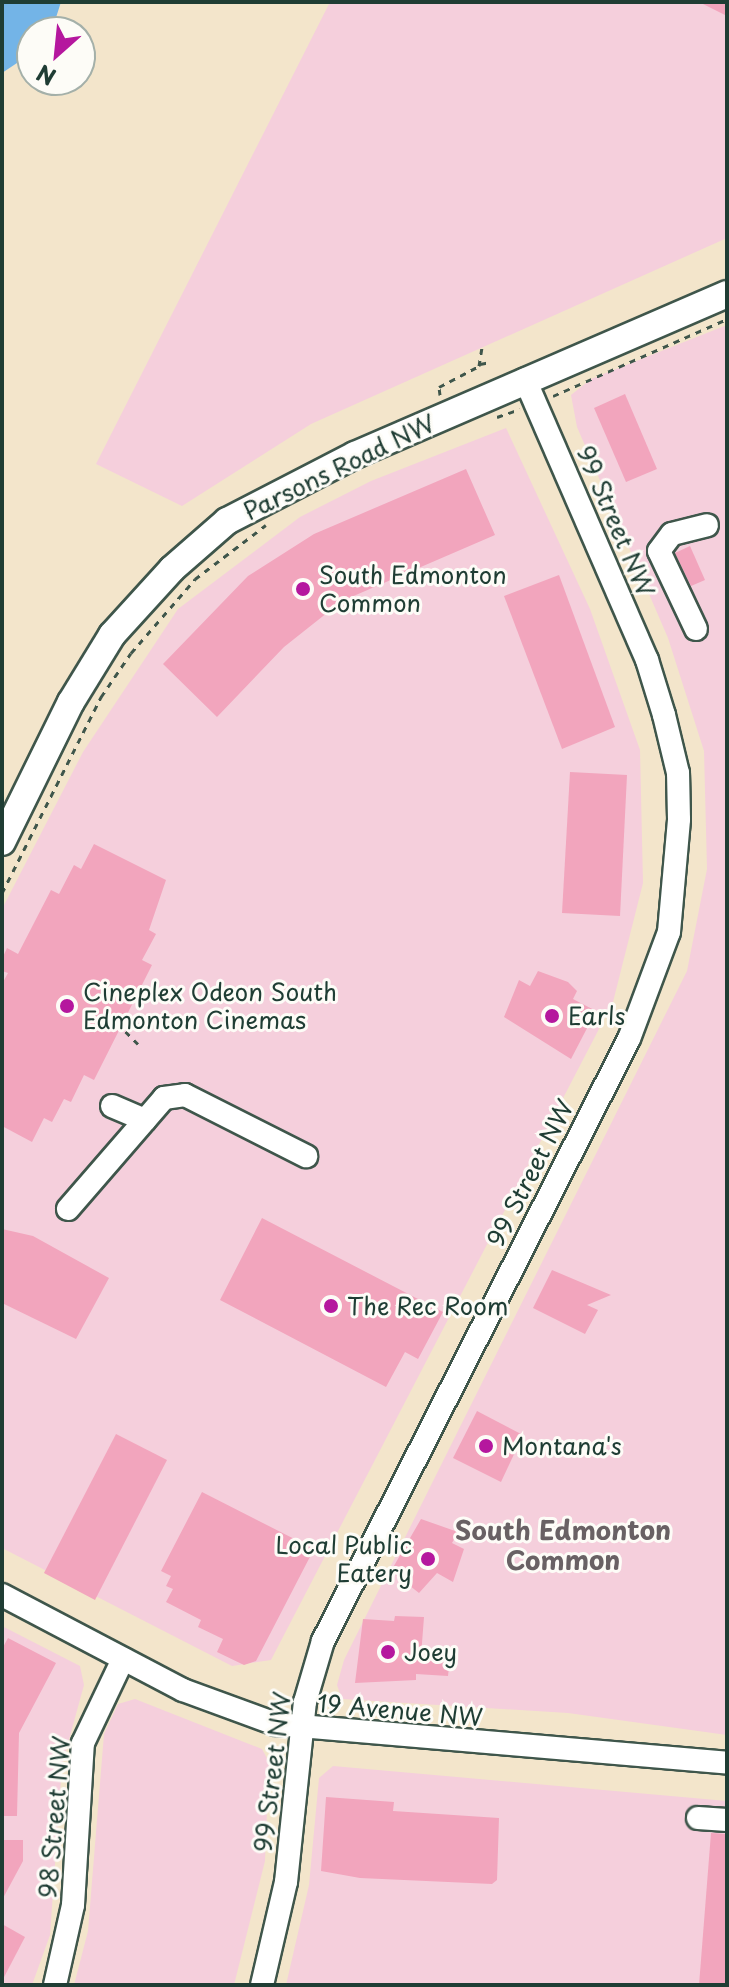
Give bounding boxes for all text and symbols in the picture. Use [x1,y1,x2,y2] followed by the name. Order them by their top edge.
[16,16,96,96] north arrow
[31,57,61,95] text: N
[239,408,439,526] street label: Parsons Road NW
[571,442,661,600] street label: 99 Street NW
[319,561,508,617] place label: South Edmonton Common
[294,580,312,598] marker: South Edmonton Common
[83,978,339,1034] place label: Cineplex Odeon South Edmonton Cinemas
[58,997,76,1015] marker: Cineplex Odeon South Edmonton Cinemas
[568,1002,626,1030] place label: Earls
[543,1007,561,1025] marker: Earls
[481,1095,579,1251] street label: 99 Street NW
[347,1292,512,1320] place label: The Rec Room
[322,1297,340,1315] marker: The Rec Room
[502,1432,622,1460] place label: Montana's
[477,1437,495,1455] marker: Montana's
[455,1514,671,1576] district label: South Edmonton Common
[275,1531,412,1587] place label: Local Public Eatery
[419,1550,437,1568] marker: Local Public Eatery
[404,1638,457,1666] place label: Joey
[379,1643,397,1661] marker: Joey
[316,1688,484,1732] street label: 19 Avenue NW
[248,1691,296,1853] street label: 99 Street NW
[33,1736,75,1898] street label: 98 Street NW

